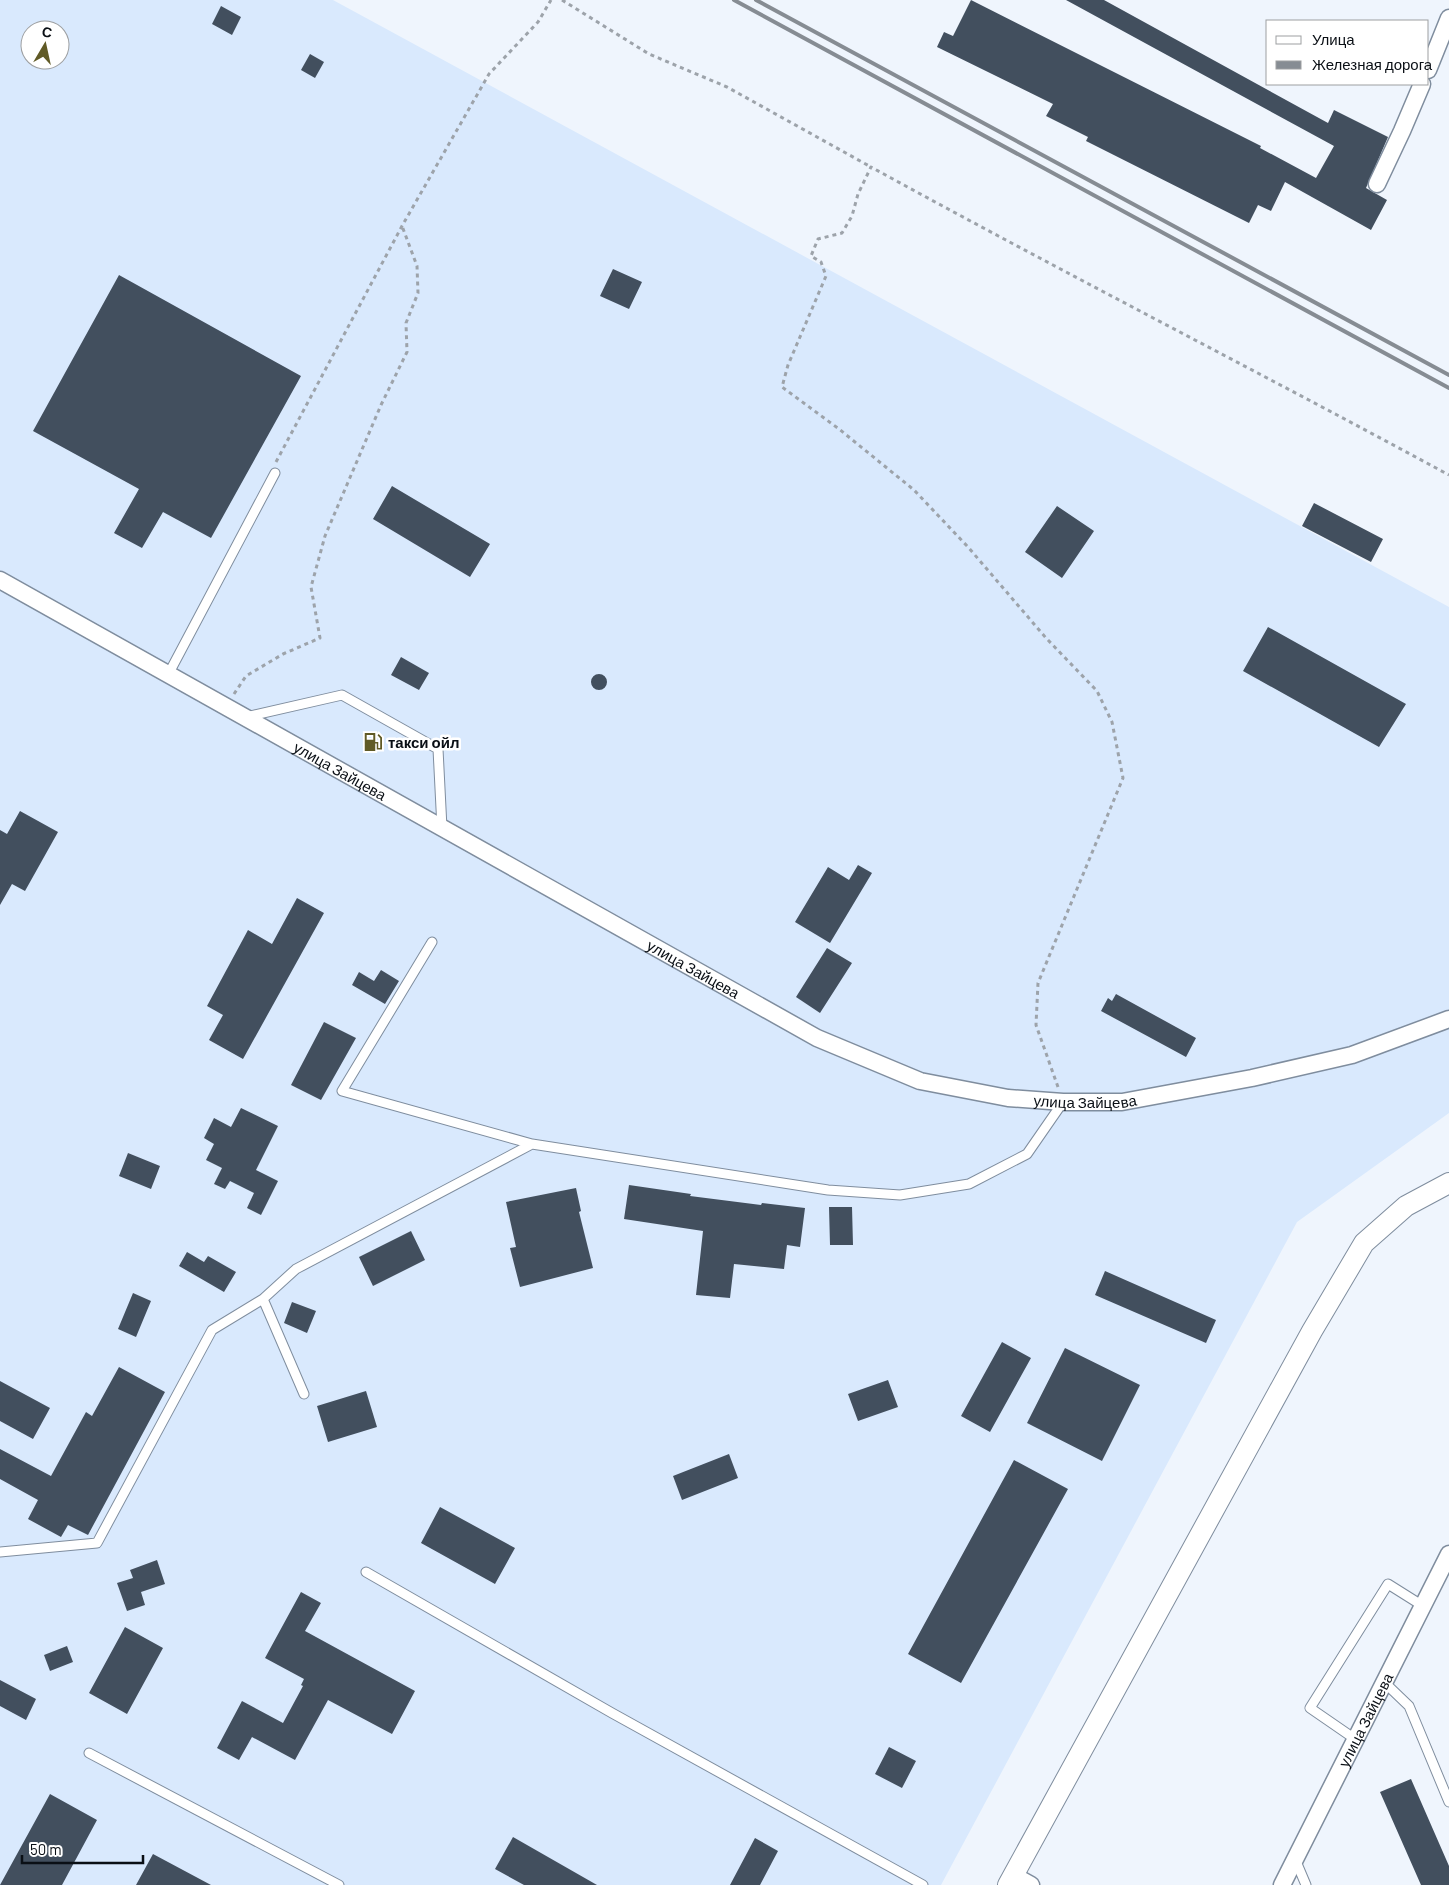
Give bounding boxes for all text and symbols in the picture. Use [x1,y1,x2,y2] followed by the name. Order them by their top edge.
[20,20,70,70] north arrow
[1266,20,1429,85] legend
[41,22,53,41] text: С
[1312,30,1355,48] text: Улица
[1312,55,1433,73] text: Железная дорога
[362,731,384,753] fuel station icon: такси ойл
[388,733,459,751] place label: такси ойл
[291,738,390,804] street label: улица Зайцева
[644,936,743,1002] street label: улица Зайцева
[1033,1090,1139,1111] street label: улица Зайцева
[1334,1669,1397,1770] street label: улица Зайцева
[22,1832,144,1864] scale bar
[30,1840,62,1858] text: 50 m

